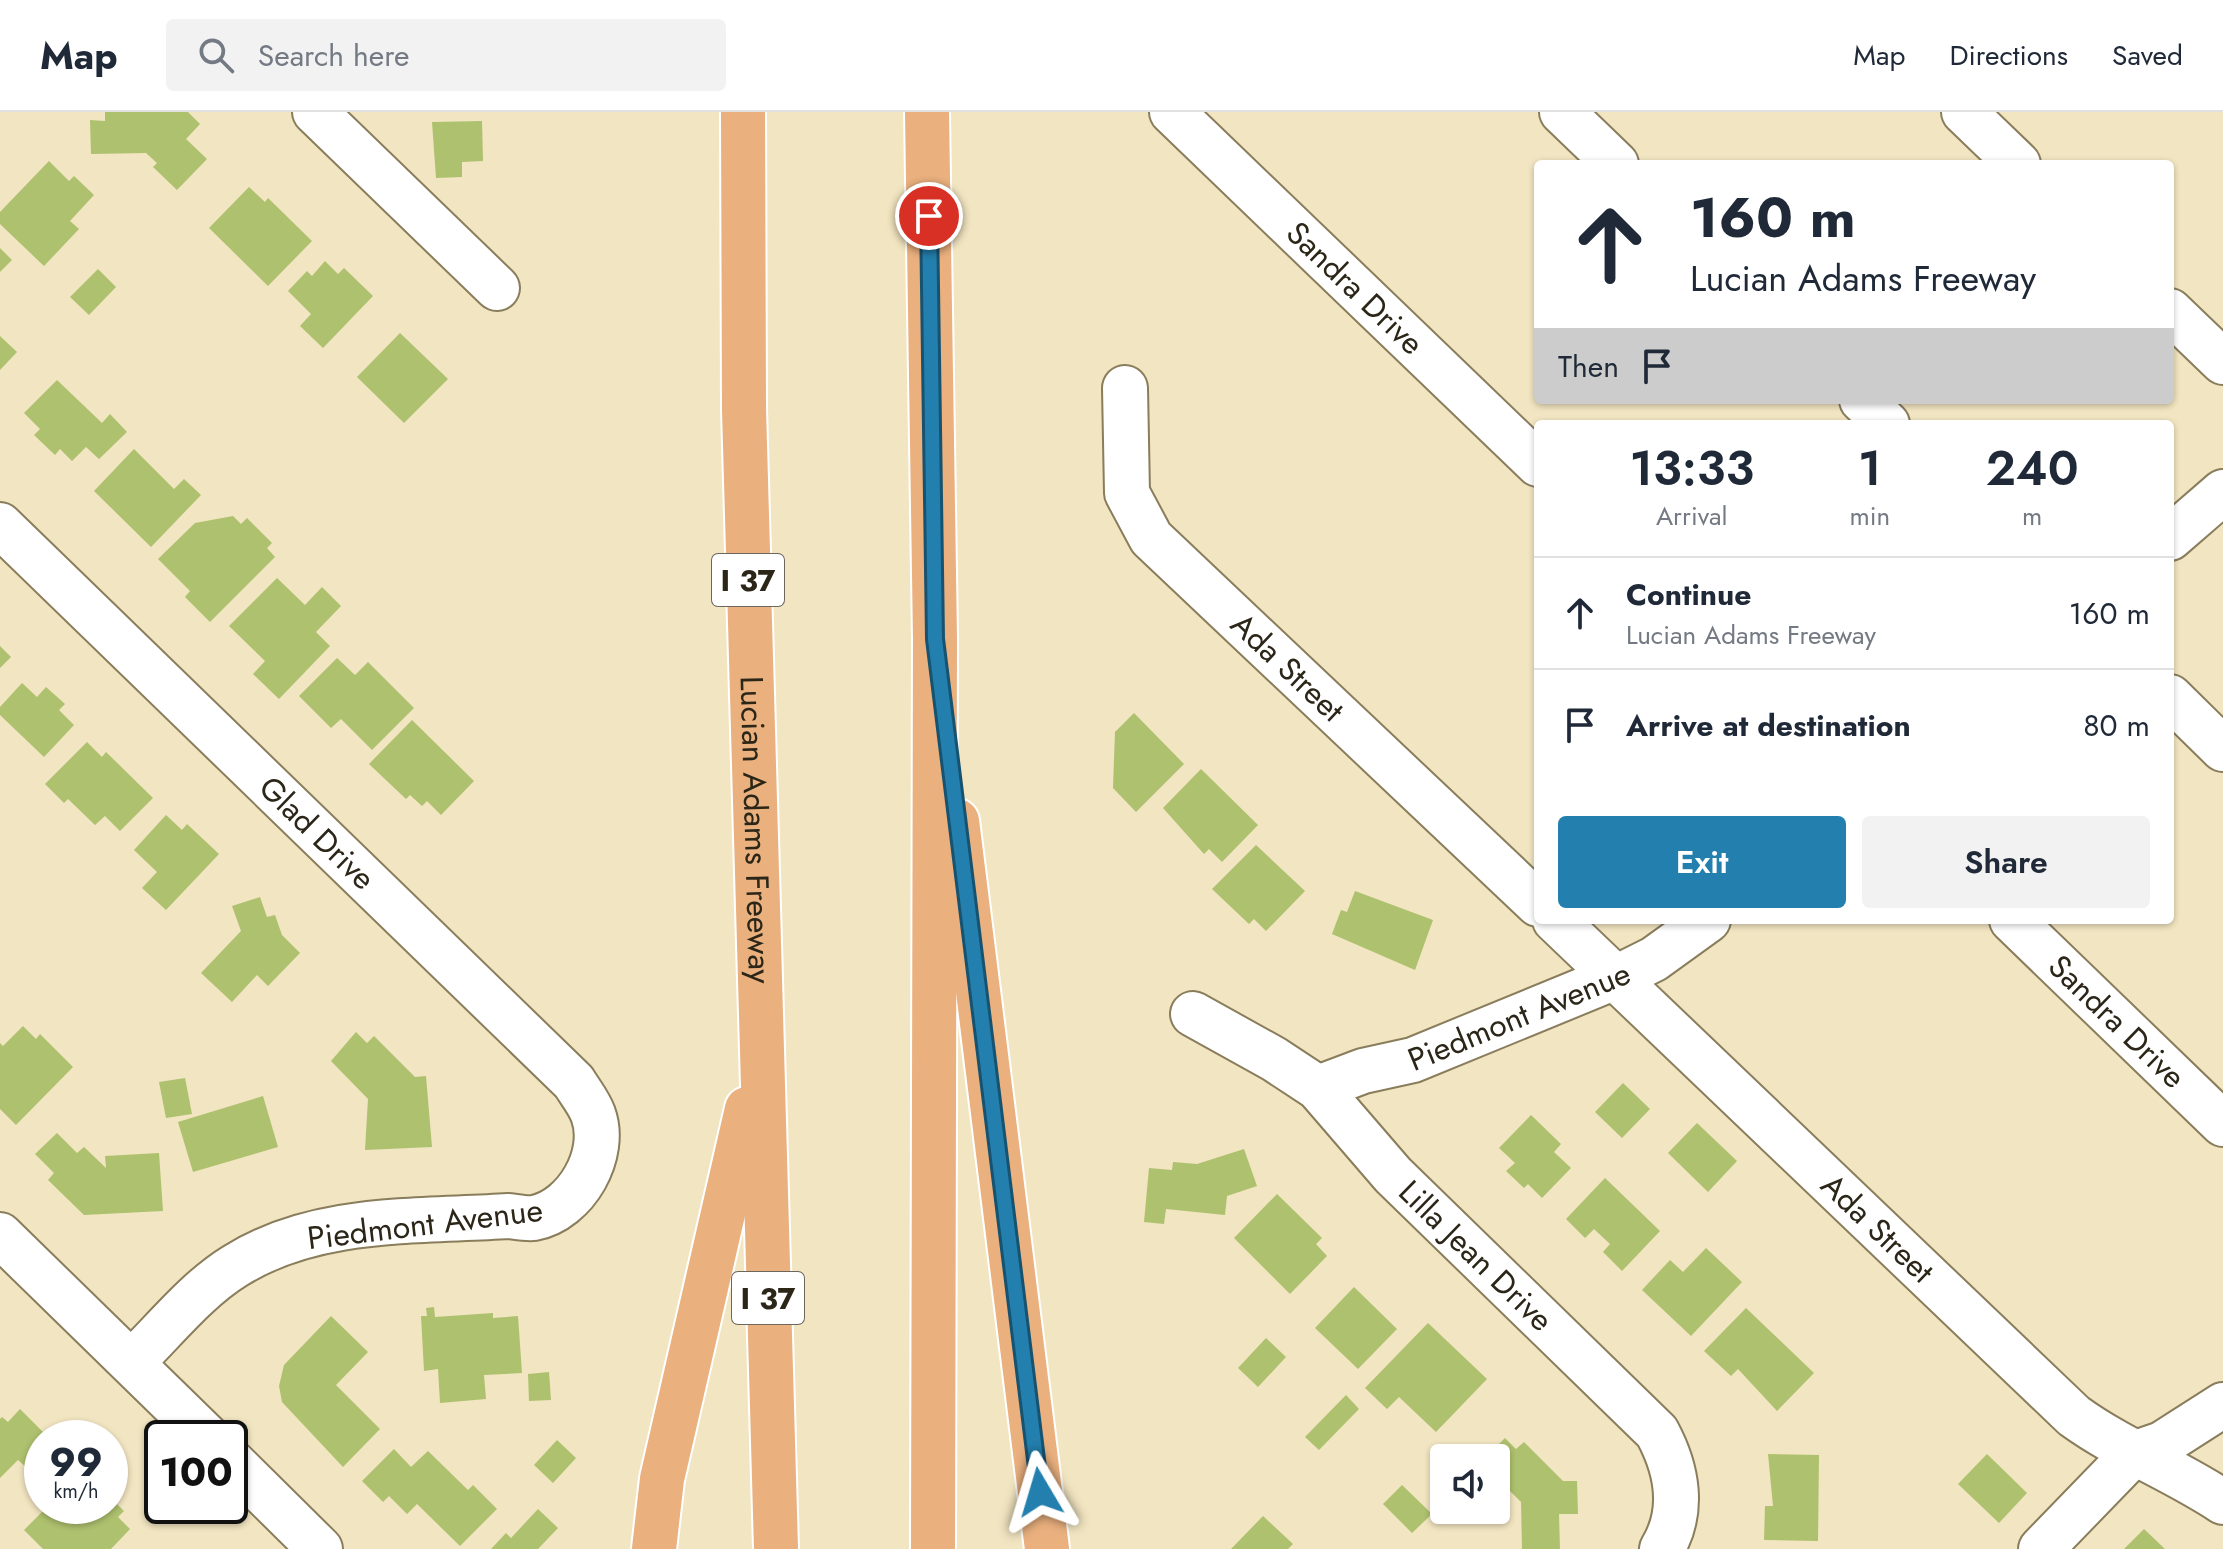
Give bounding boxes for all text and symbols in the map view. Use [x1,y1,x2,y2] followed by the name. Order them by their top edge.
[166,19,726,91] search box
[40,28,118,83] text: Map
[194,33,238,77] icon: search
[258,34,410,77] text: Search here
[1853,35,1905,76] text: Map
[1949,35,2068,76] text: Directions
[2112,35,2183,76] text: Saved
[1690,177,1856,258] text: 160 m
[895,182,963,250] pin
[1558,192,1662,296] icon: ahead
[907,194,951,238] icon: arrive
[1276,211,1434,365] street label: Sandra Drive
[1690,252,2036,304] text: Lucian Adams Freeway
[1635,344,1679,388] icon: arrive
[1558,345,1619,388] text: Then
[1629,434,1754,503] text: 13:33
[1858,434,1882,503] text: 1
[1986,434,2079,503] text: 240
[1656,497,1728,535] text: Arrival
[1850,497,1890,535] text: min
[2022,497,2042,535] text: m
[712,554,784,606] road number: I 37
[1626,573,1752,616] text: Continue
[1558,591,1602,635] icon: ahead
[2069,592,2150,635] text: 160 m
[1221,602,1355,732] street label: Ada Street
[1626,616,1876,654] text: Lucian Adams Freeway
[729,675,783,985] street label: Lucian Adams Freeway
[1558,703,1602,747] icon: arrive
[1626,704,1911,747] text: Arrive at destination
[2083,704,2150,747] text: 80 m
[249,765,386,900] street label: Glad Drive
[1558,816,1846,908] button: Exit
[1862,816,2150,908] button: Share
[2038,944,2196,1099] street label: Sandra Drive
[1401,950,1637,1083] street label: Piedmont Avenue
[1811,1163,1944,1294] street label: Ada Street
[1388,1170,1564,1342] street label: Lilla Jean Drive
[305,1187,545,1261] street label: Piedmont Avenue
[732,1272,804,1324] road number: I 37
[144,1420,248,1524] speed limit sign: 100
[49,1433,103,1491] text: 99
[1430,1444,1510,1524] map controls
[1430,1444,1510,1524] button: sound
[998,1450,1082,1534] position arrow
[53,1477,99,1506] text: km/h

